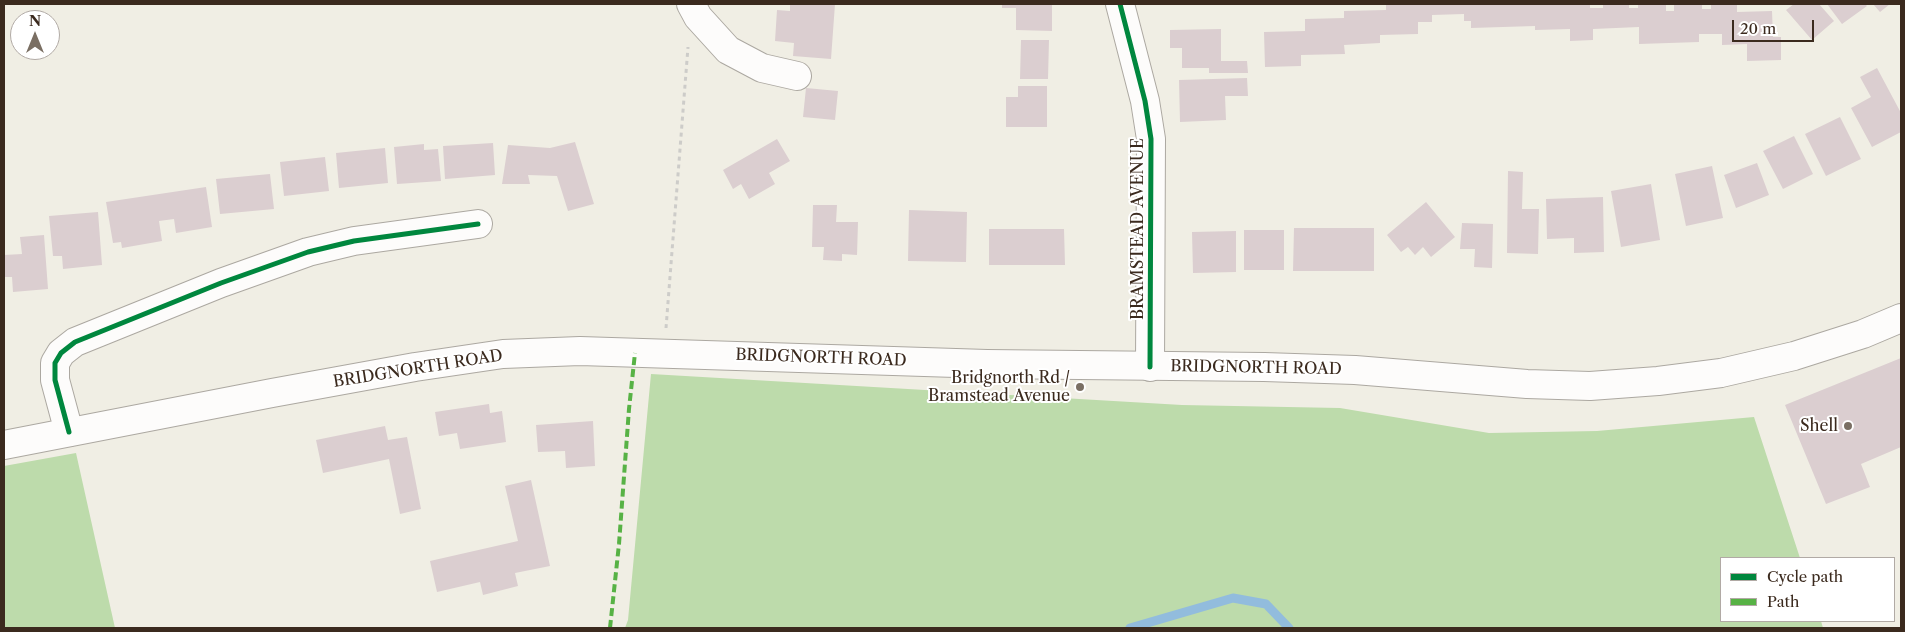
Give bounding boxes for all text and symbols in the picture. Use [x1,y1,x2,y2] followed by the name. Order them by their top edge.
[10,10,60,60] north arrow
[1735,10,1818,42] scale bar
[29,12,41,30] text: N
[1740,19,1776,38] text: 20 m
[1128,138,1148,320] street label: BRAMSTEAD AVENUE
[735,345,907,371] street label: BRIDGNORTH ROAD
[332,346,504,392] street label: BRIDGNORTH ROAD
[1170,357,1342,379] street label: BRIDGNORTH ROAD
[928,368,1070,406] place label: Bridgnorth Rd / Bramstead Avenue
[1074,381,1086,393] marker: Bridgnorth Rd / Bramstead Avenue
[1800,416,1838,436] place label: Shell
[1842,420,1854,432] marker: Shell
[1720,557,1895,622] legend
[1767,567,1843,586] text: Cycle path
[1767,592,1799,611] text: Path

